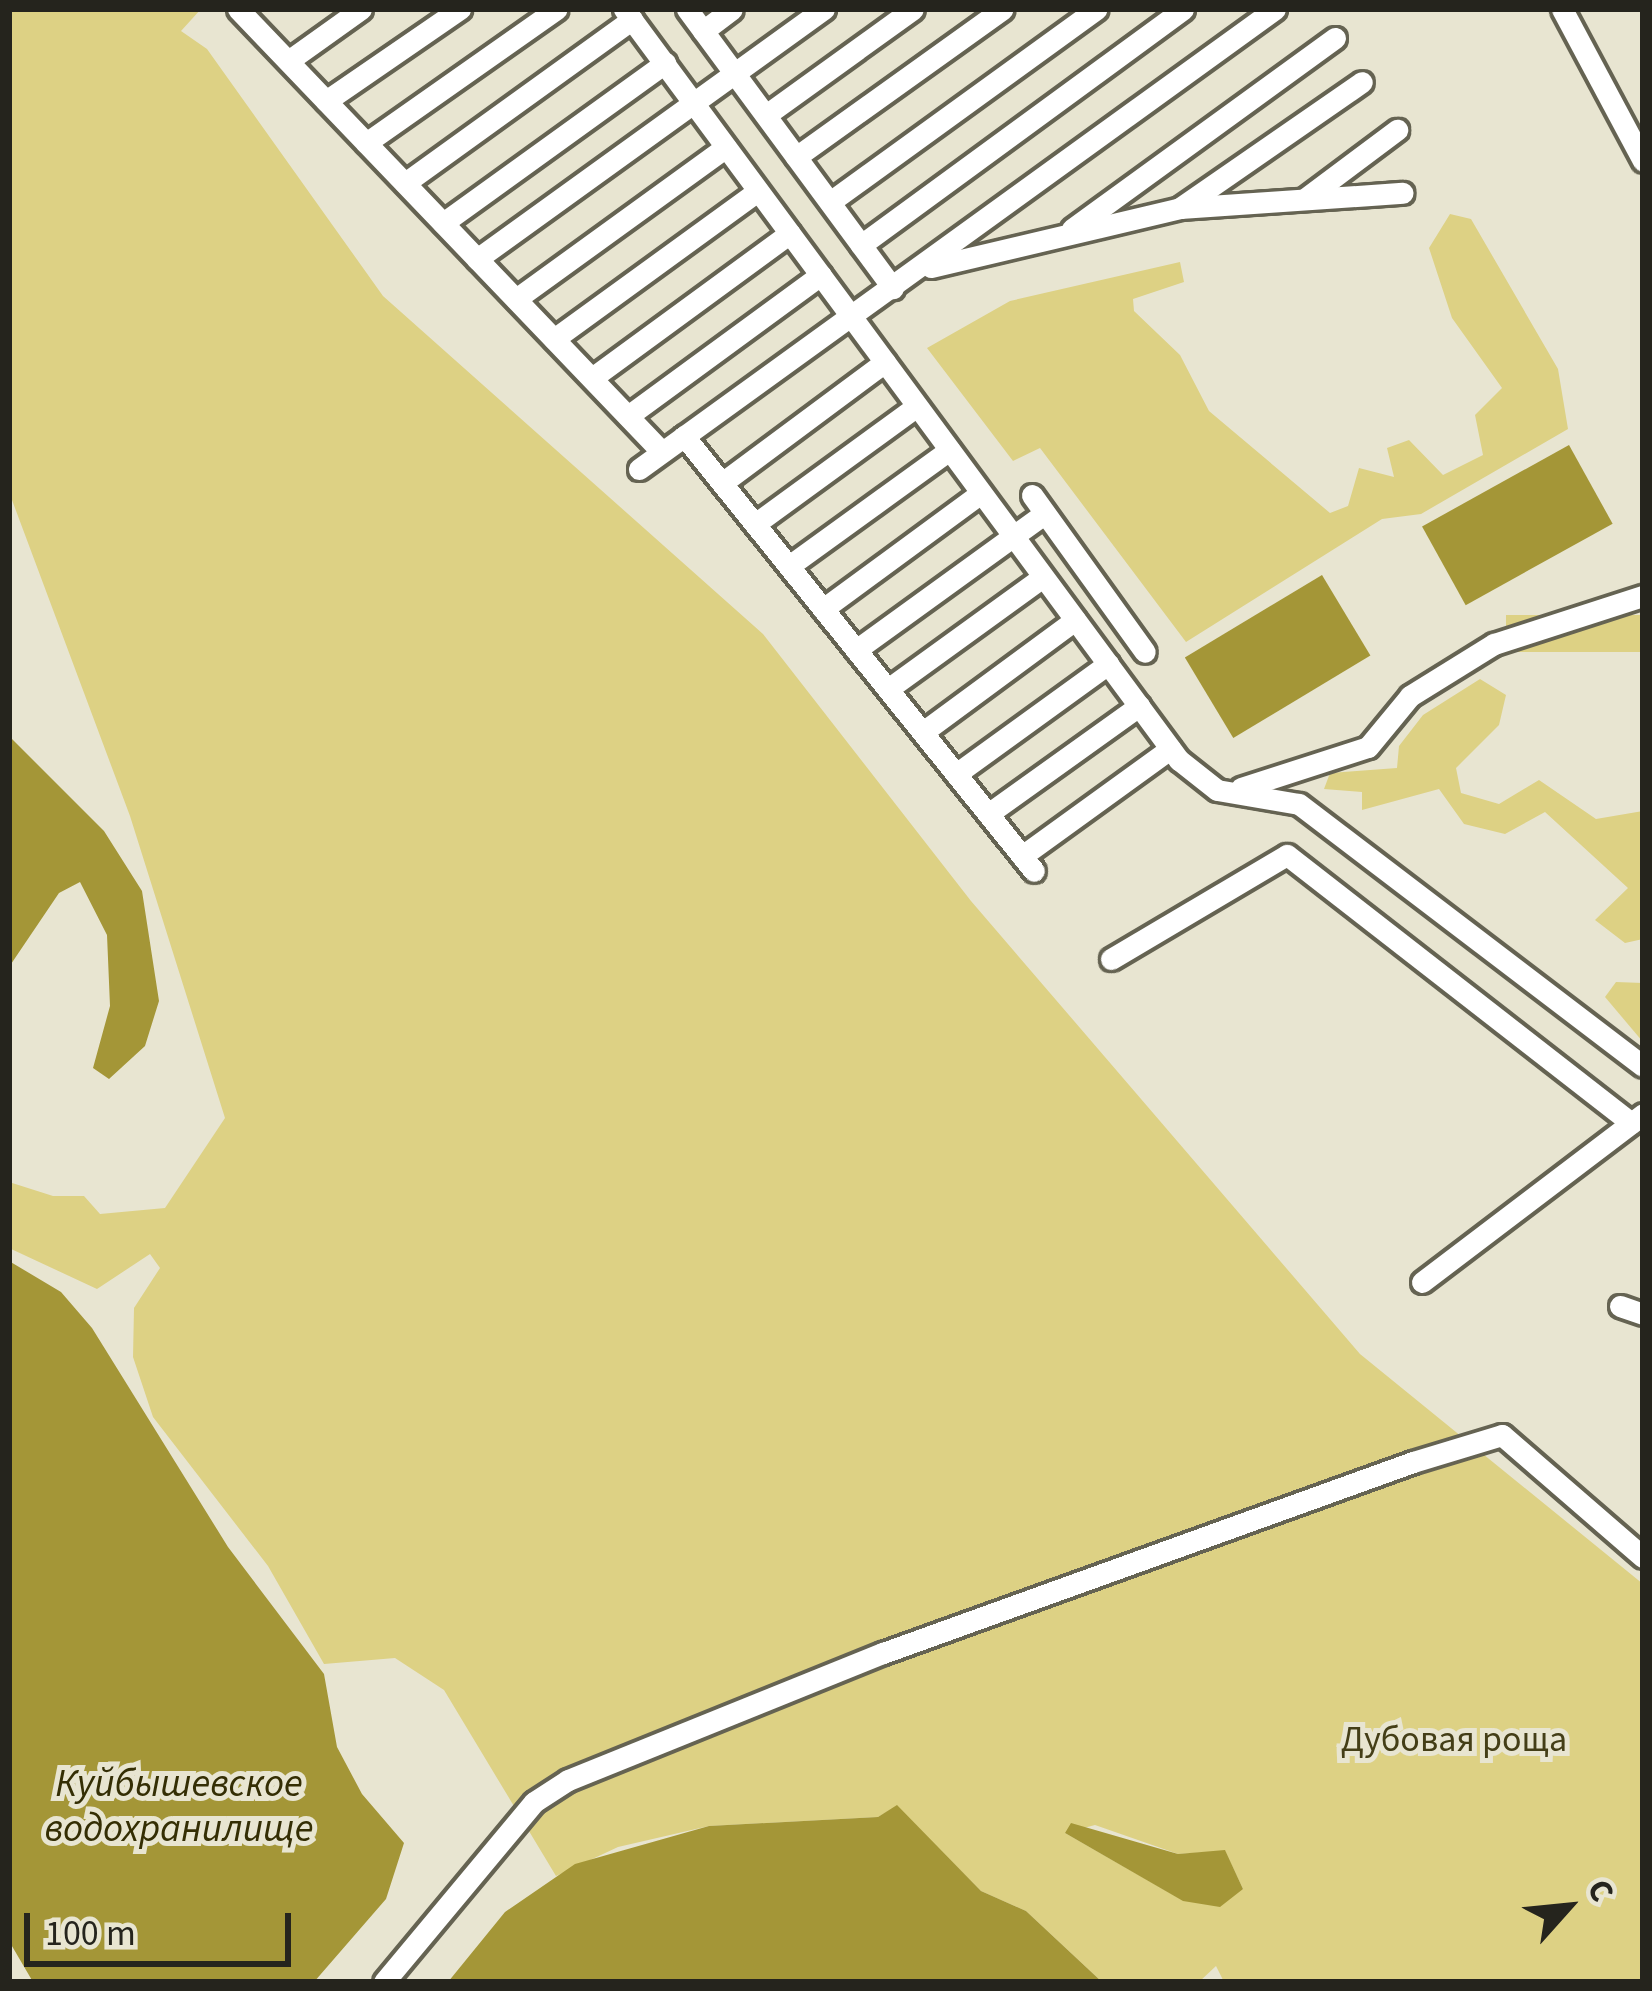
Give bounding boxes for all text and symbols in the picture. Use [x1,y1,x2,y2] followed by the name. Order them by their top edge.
[1341,1718,1567,1762] park label: Дубовая роща
[45,1762,313,1853] water label: Куйбышевское водохранилище
[1508,1847,1628,1967] north arrow
[1575,1871,1626,1910] text: С
[30,1889,297,1963] scale bar
[45,1908,136,1959] text: 100 m

